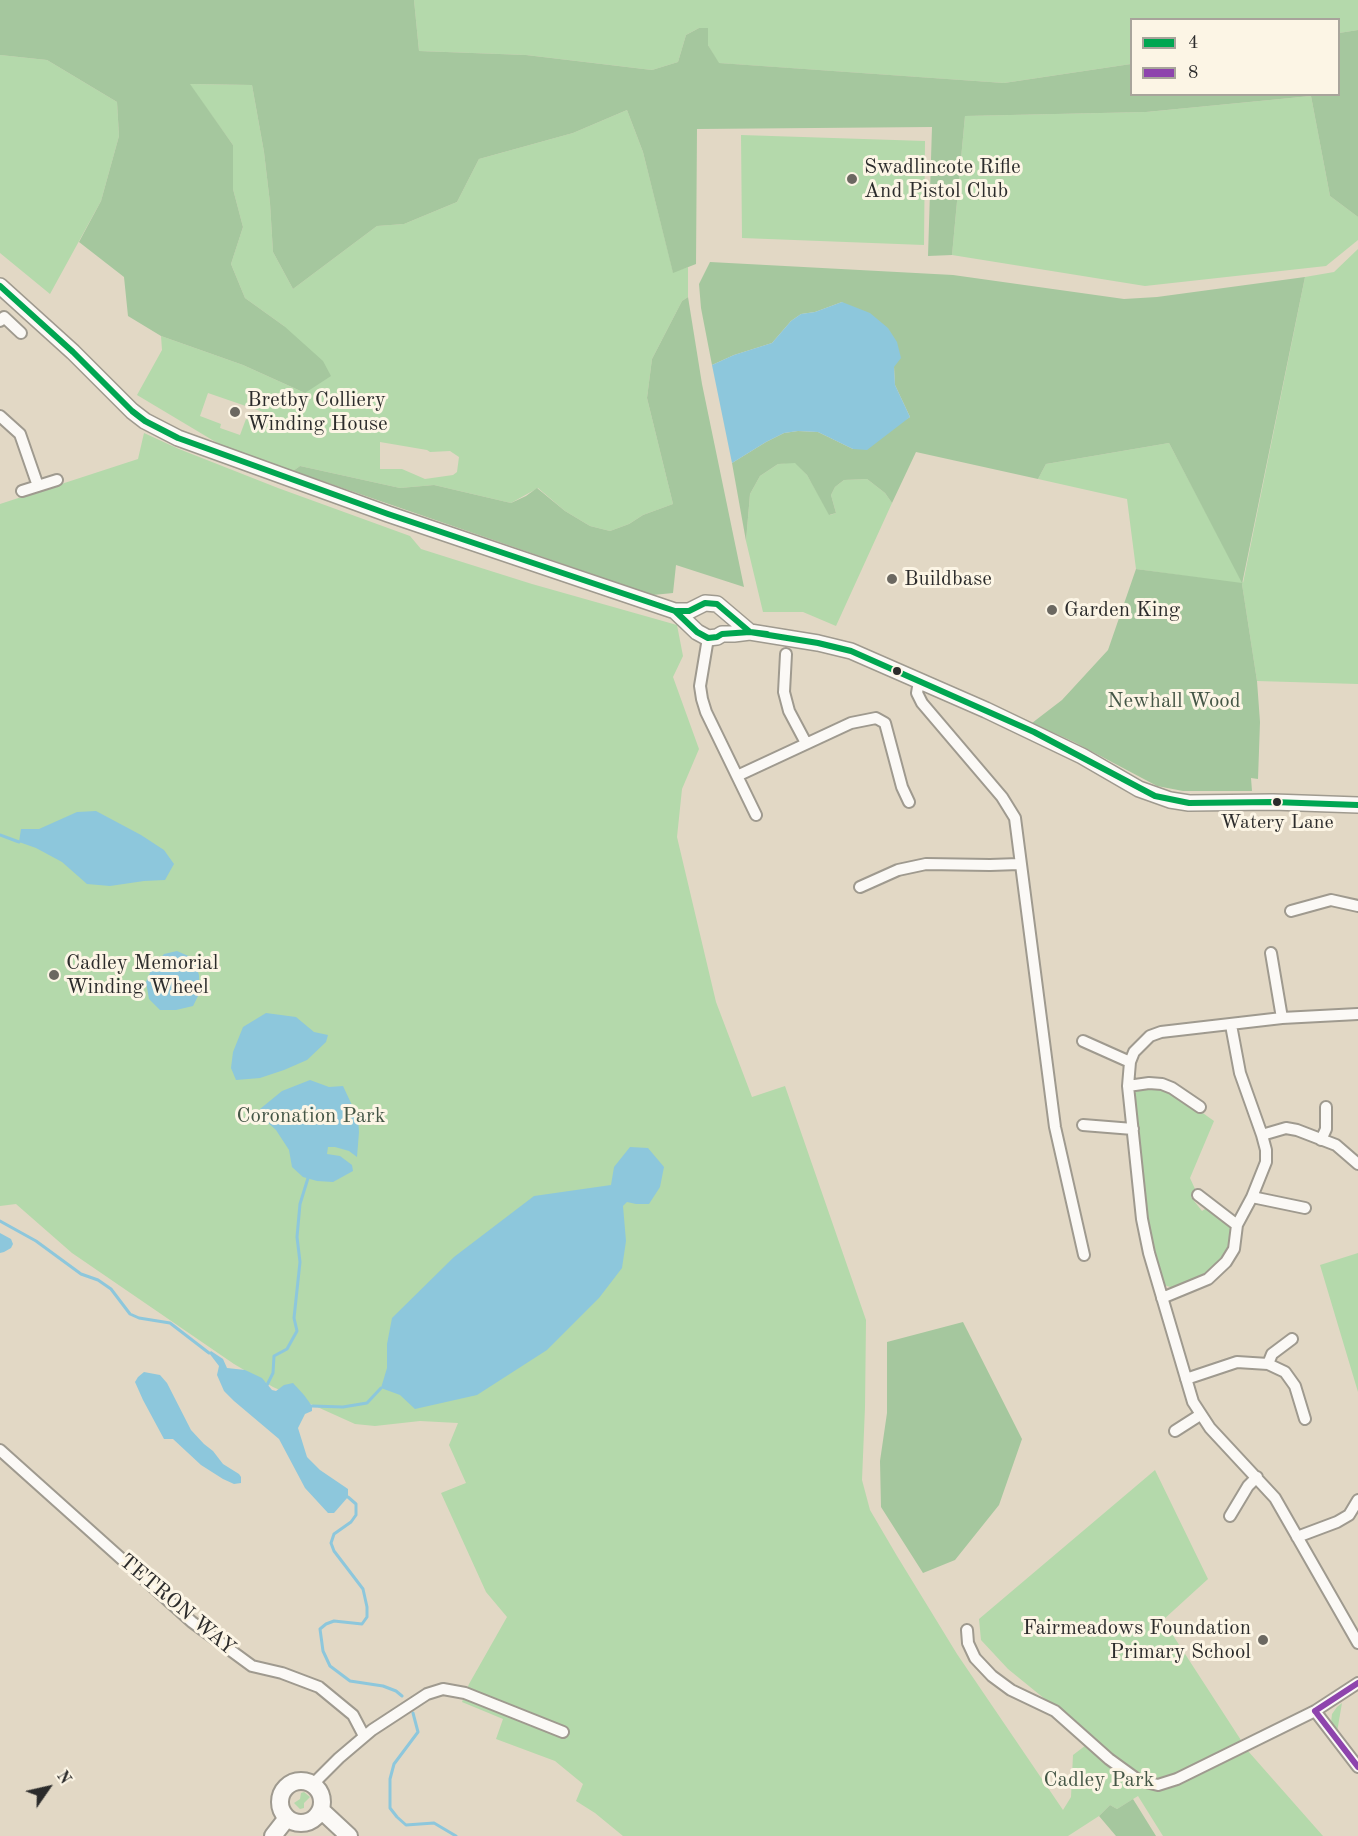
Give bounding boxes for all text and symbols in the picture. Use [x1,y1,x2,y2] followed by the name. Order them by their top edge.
[1130,18,1340,96] legend
[1188,34,1198,52] text: 4
[1188,64,1198,82] text: 8
[864,154,1021,204] place label: Swadlincote Rifle And Pistol Club
[845,172,859,186] marker: Swadlincote Rifle And Pistol Club
[247,387,388,437] place label: Bretby Colliery Winding House
[228,405,242,419] marker: Bretby Colliery Winding House
[904,566,992,592] place label: Buildbase
[885,572,899,586] marker: Buildbase
[1064,597,1180,623] place label: Garden King
[1045,603,1059,617] marker: Garden King
[891,665,903,677] unlabelled marker
[1107,688,1241,714] park label: Newhall Wood
[1271,796,1283,808] marker: Watery Lane
[1220,811,1334,835] place label: Watery Lane
[66,950,218,1000] place label: Cadley Memorial Winding Wheel
[47,968,61,982] marker: Cadley Memorial Winding Wheel
[236,1103,386,1129] park label: Coronation Park
[114,1549,240,1661] street label: TETRON WAY
[1023,1615,1251,1665] place label: Fairmeadows Foundation Primary School
[1256,1633,1270,1647] marker: Fairmeadows Foundation Primary School
[18,1758,78,1818] north arrow
[1043,1767,1155,1793] park label: Cadley Park
[53,1768,73,1787] text: N

